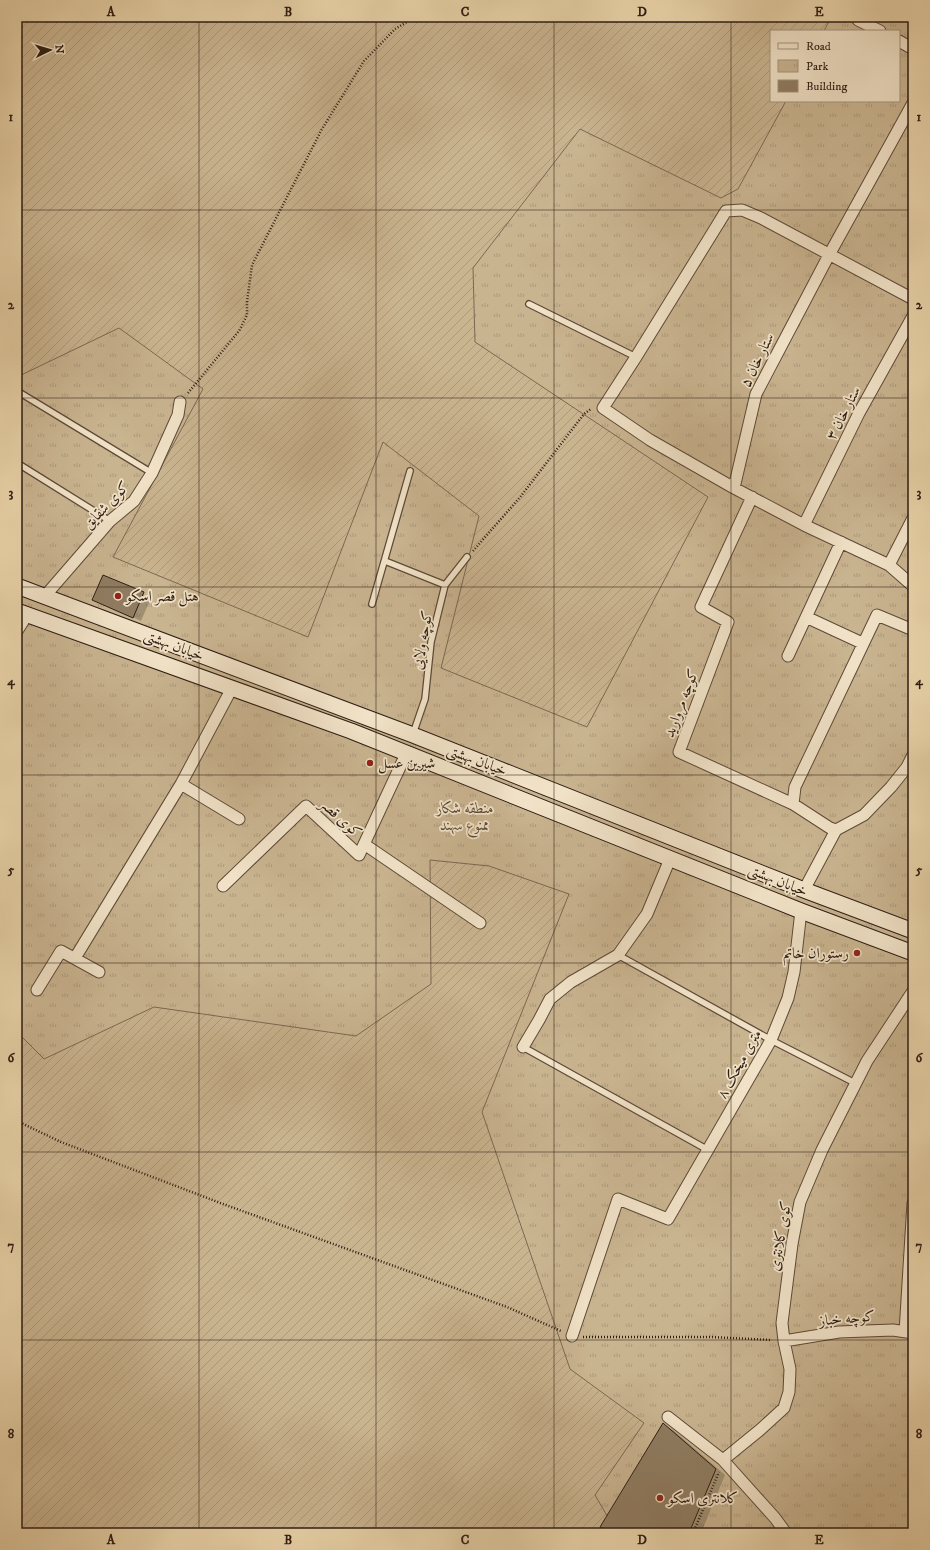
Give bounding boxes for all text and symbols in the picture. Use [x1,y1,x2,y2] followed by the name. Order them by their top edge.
[106,4,116,20] text: A
[284,4,292,20] text: B
[461,4,470,20] text: C
[637,4,647,20] text: D
[814,4,824,20] text: E
[30,30,70,70] north arrow
[770,30,900,102] legend
[806,39,831,54] text: Road
[52,44,66,54] text: N
[806,59,828,74] text: Park
[806,79,847,94] text: Building
[9,109,14,125] text: 1
[917,109,922,125] text: 1
[8,297,15,313] text: 2
[916,297,923,313] text: 2
[736,330,779,390] street label: ستار خان ۵
[822,383,865,443] street label: ستار خان ۳
[79,477,134,533] street label: کوی شقایق
[9,485,14,501] text: 3
[917,485,922,501] text: 3
[124,587,199,607] place label: هتل قصر اسکو
[113,591,123,601] marker: هتل قصر اسکو
[408,609,438,671] street label: کوچه ولایی
[141,625,206,666] street label: خیابان بهشتی
[660,666,704,740] street label: کوچه مروارید
[6,673,15,690] text: 4
[914,673,923,690] text: 4
[444,740,509,781] street label: خیابان بهشتی
[378,754,435,774] place label: شیرین عسل
[365,758,375,768] marker: شیرین عسل
[314,793,366,842] street label: کوی قصر
[435,799,494,838] park label: منطقه شکار ممنوع سهند
[745,860,810,902] street label: خیابان بهشتی
[7,862,15,878] text: 5
[915,862,923,878] text: 5
[783,944,849,966] place label: رستوران خاتم
[852,948,862,958] marker: رستوران خاتم
[713,1026,766,1102] street label: ۸ متری میخک
[8,1050,16,1066] text: 6
[916,1050,924,1066] text: 6
[765,1199,796,1273] street label: کوی کلانتری
[8,1238,15,1254] text: 7
[916,1238,923,1254] text: 7
[816,1307,876,1332] street label: کوچه خباز
[8,1426,15,1442] text: 8
[916,1426,923,1442] text: 8
[666,1489,738,1508] place label: کلانتری اسکو
[655,1493,665,1503] marker: کلانتری اسکو
[106,1532,116,1548] text: A
[284,1532,292,1548] text: B
[461,1532,470,1548] text: C
[637,1532,647,1548] text: D
[814,1532,824,1548] text: E

